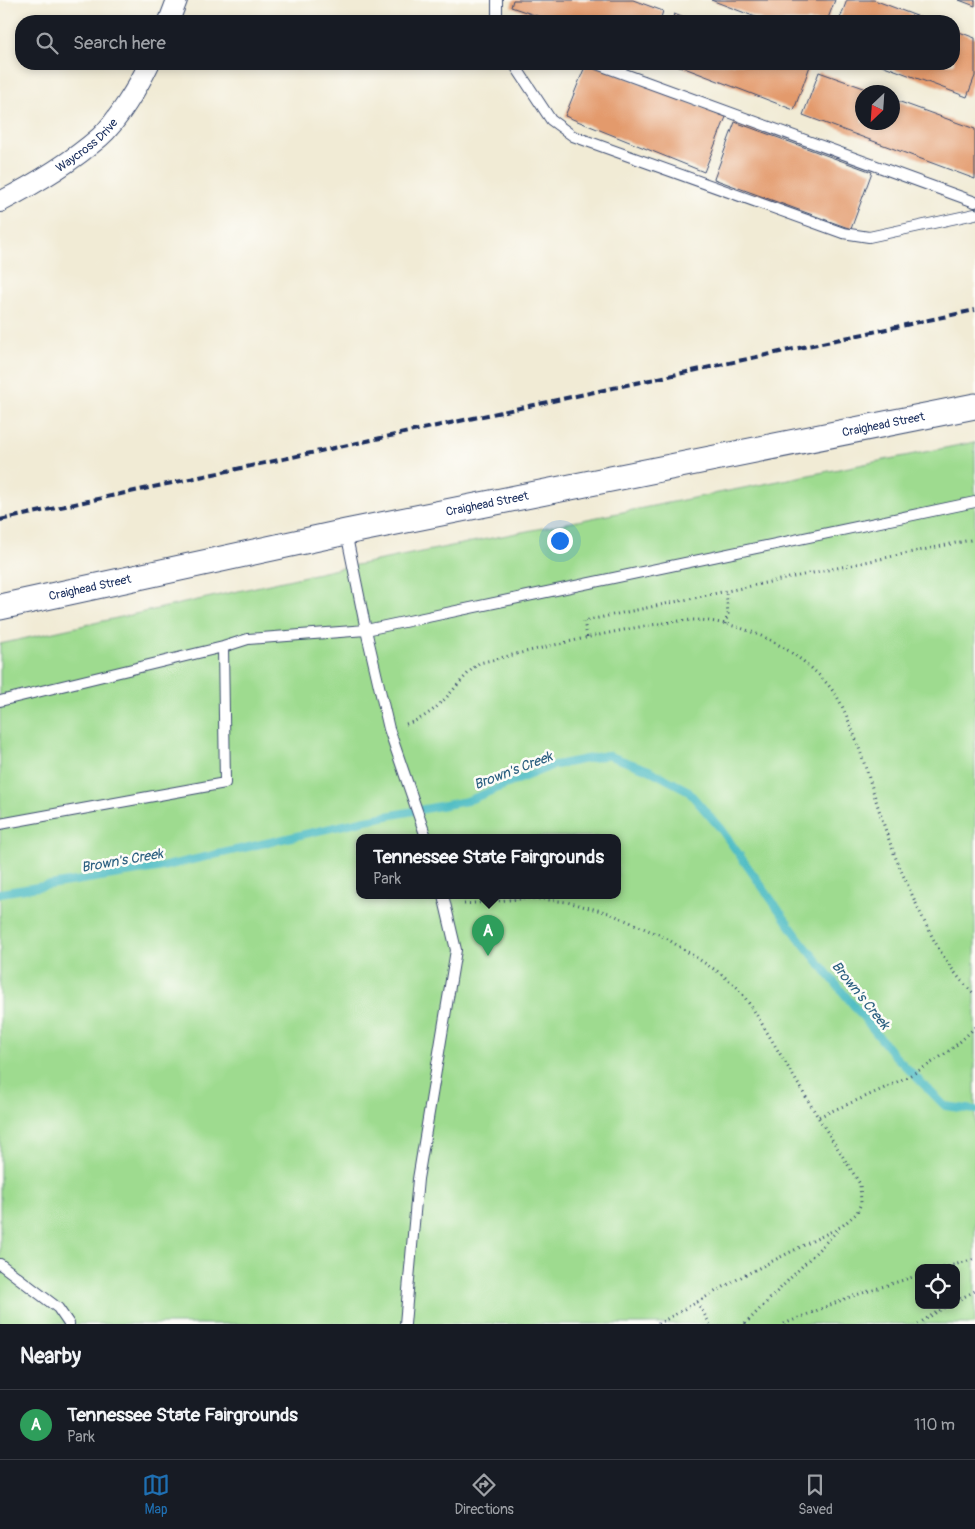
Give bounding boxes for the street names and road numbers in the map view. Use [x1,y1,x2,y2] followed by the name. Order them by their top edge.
[53,116,121,176] street label: Waycross Drive
[841,409,926,440] street label: Craighead Street
[445,489,530,520] street label: Craighead Street
[47,572,133,604] street label: Craighead Street

